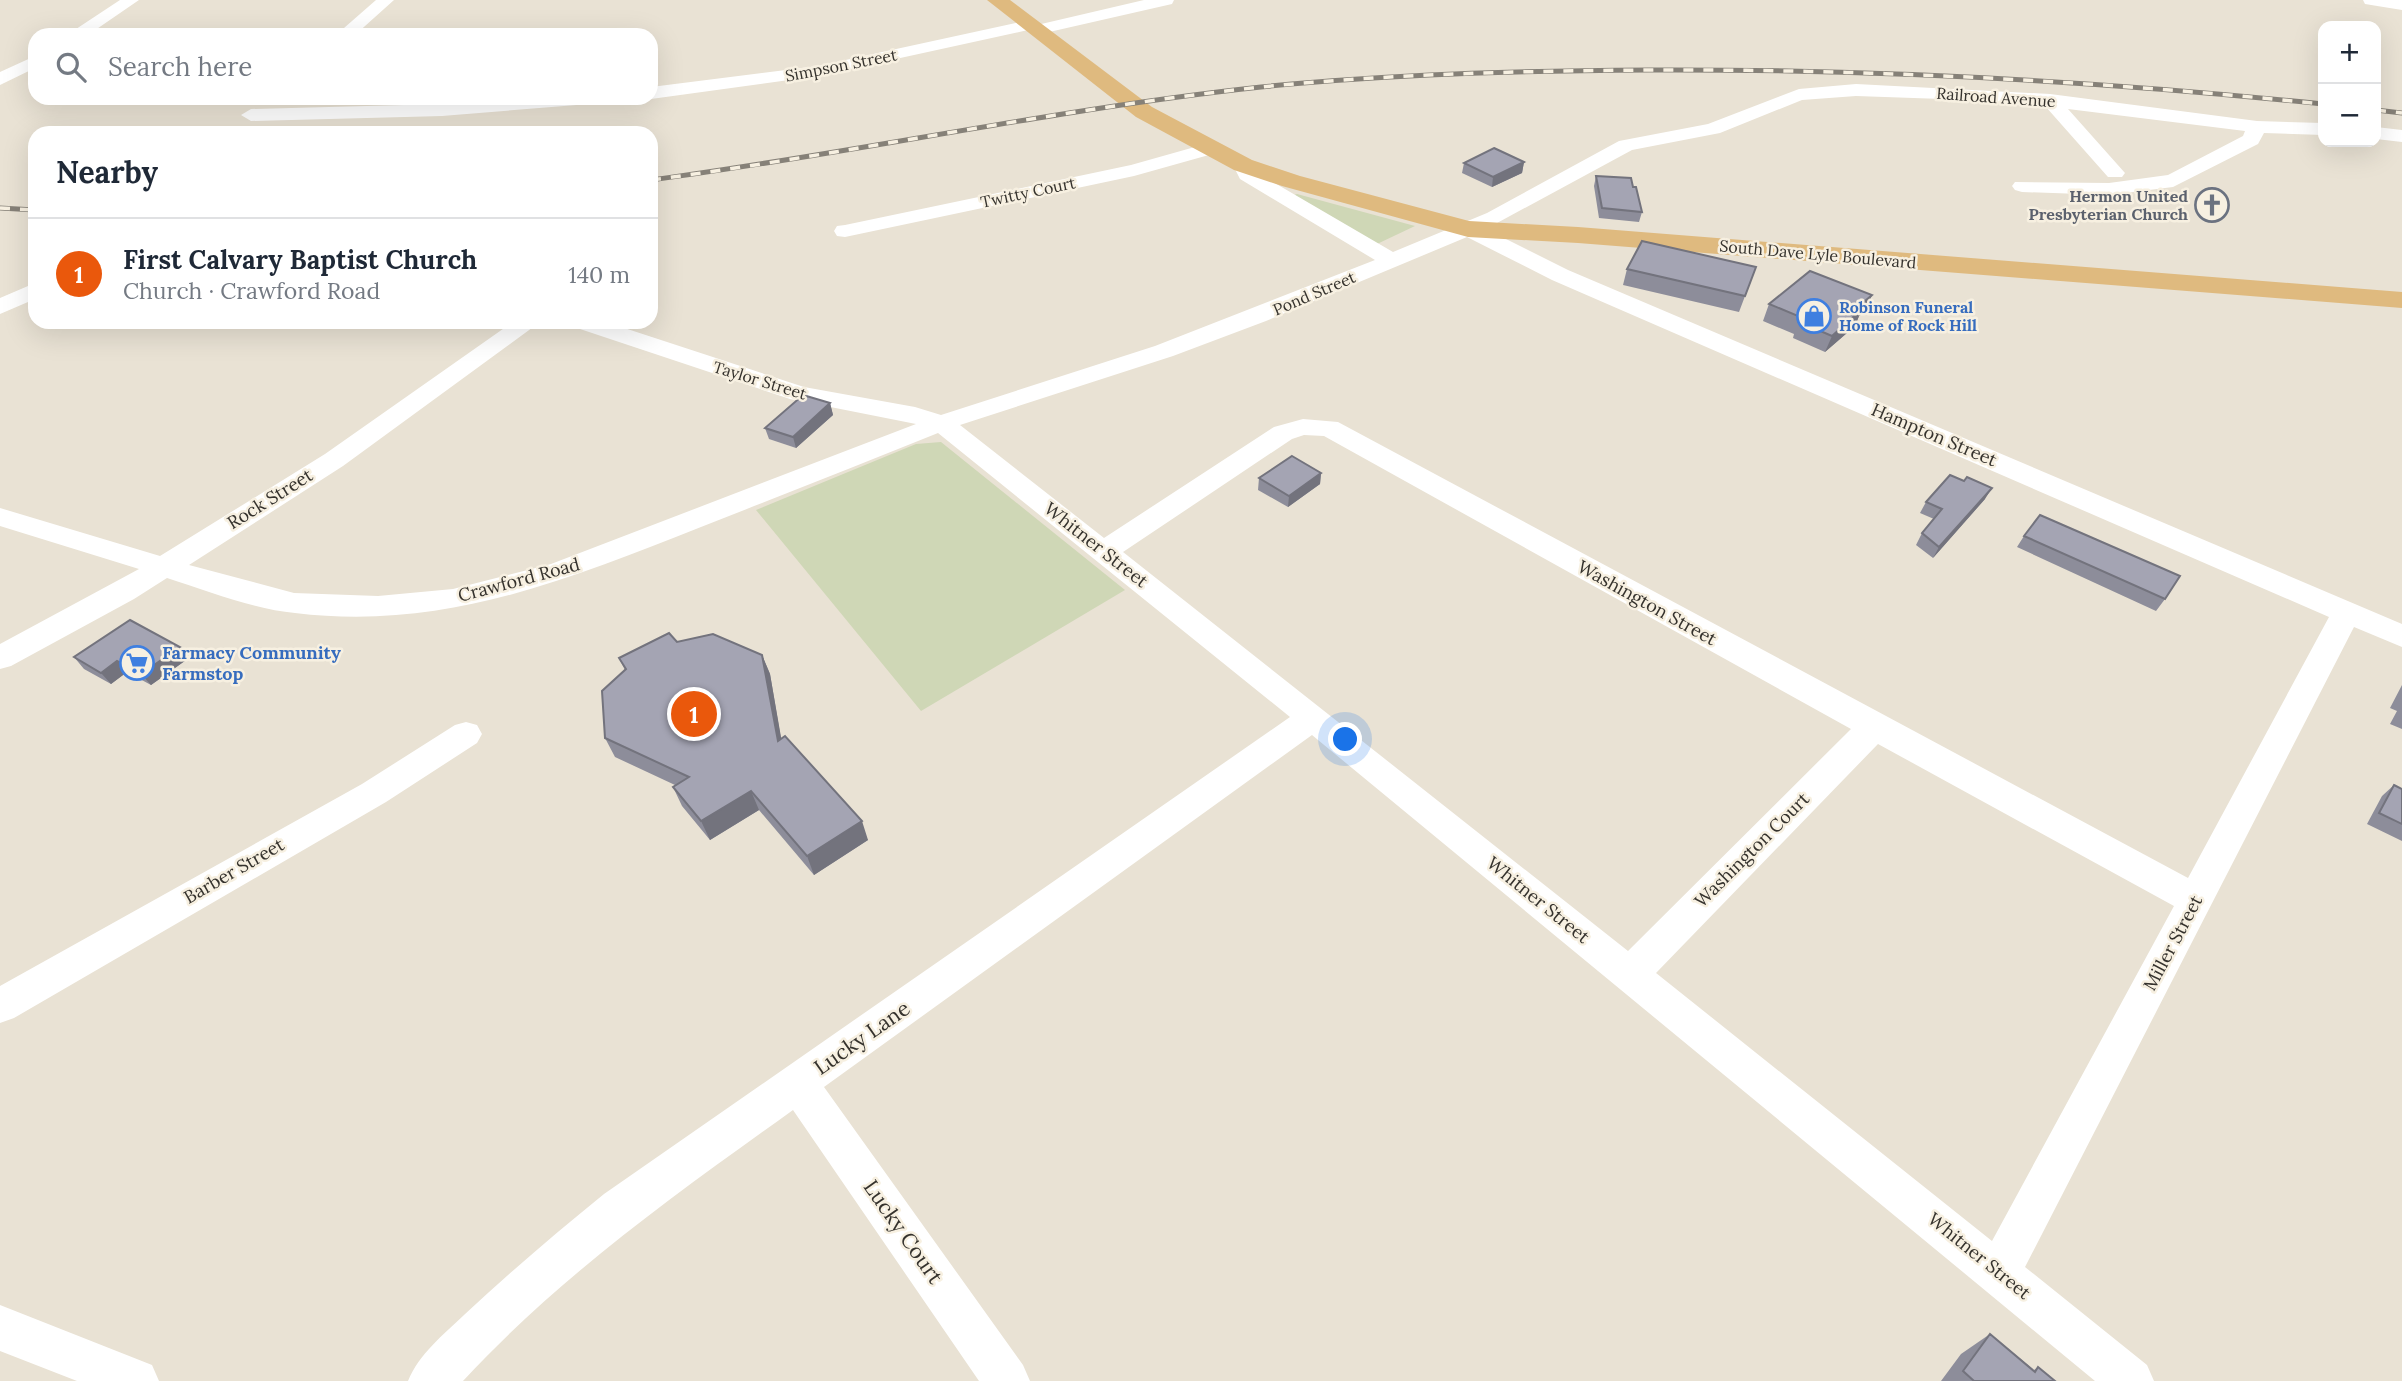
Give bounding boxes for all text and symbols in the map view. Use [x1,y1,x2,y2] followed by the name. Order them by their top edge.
[2318,21,2381,147] map controls
[2318,21,2381,84] button: +
[28,28,658,105] search box
[783,44,899,86] street label: Simpson Street
[52,48,90,86] icon: search
[108,50,252,83] text: Search here
[1936,83,2057,111] street label: Railroad Avenue
[2318,84,2381,147] button: −
[56,153,158,191] text: Nearby
[979,172,1078,212] street label: Twitty Court
[2029,186,2188,224] place label: Hermon United Presbyterian Church
[2193,186,2231,224] church icon: Hermon United Presbyterian Church
[1719,235,1918,273] street label: South Dave Lyle Boulevard
[123,243,477,276] text: First Calvary Baptist Church
[74,260,84,289] text: 1
[568,260,630,289] text: 140 m
[1270,266,1359,319] street label: Pond Street
[123,276,380,305] text: Church · Crawford Road
[1795,297,1833,335] shop icon: Robinson Funeral Home of Rock Hill
[1839,297,1977,335] place label: Robinson Funeral Home of Rock Hill
[711,356,810,404] street label: Taylor Street
[1868,398,2000,471] street label: Hampton Street
[223,463,317,534] street label: Rock Street
[1040,497,1153,592] street label: Whitner Street
[455,552,583,607] street label: Crawford Road
[1574,555,1721,650] street label: Washington Street
[162,641,341,685] place label: Farmacy Community Farmstop
[118,644,156,682] supermarket icon: Farmacy Community Farmstop
[671,688,717,740] pin: 1
[1328,722,1362,756] your location
[1689,787,1814,912] street label: Washington Court
[180,833,288,909] street label: Barber Street
[1482,851,1594,948] street label: Whitner Street
[2138,891,2207,994] street label: Miller Street
[808,995,915,1081] street label: Lucky Lane
[858,1175,950,1290] street label: Lucky Court
[1923,1207,2035,1304] street label: Whitner Street

